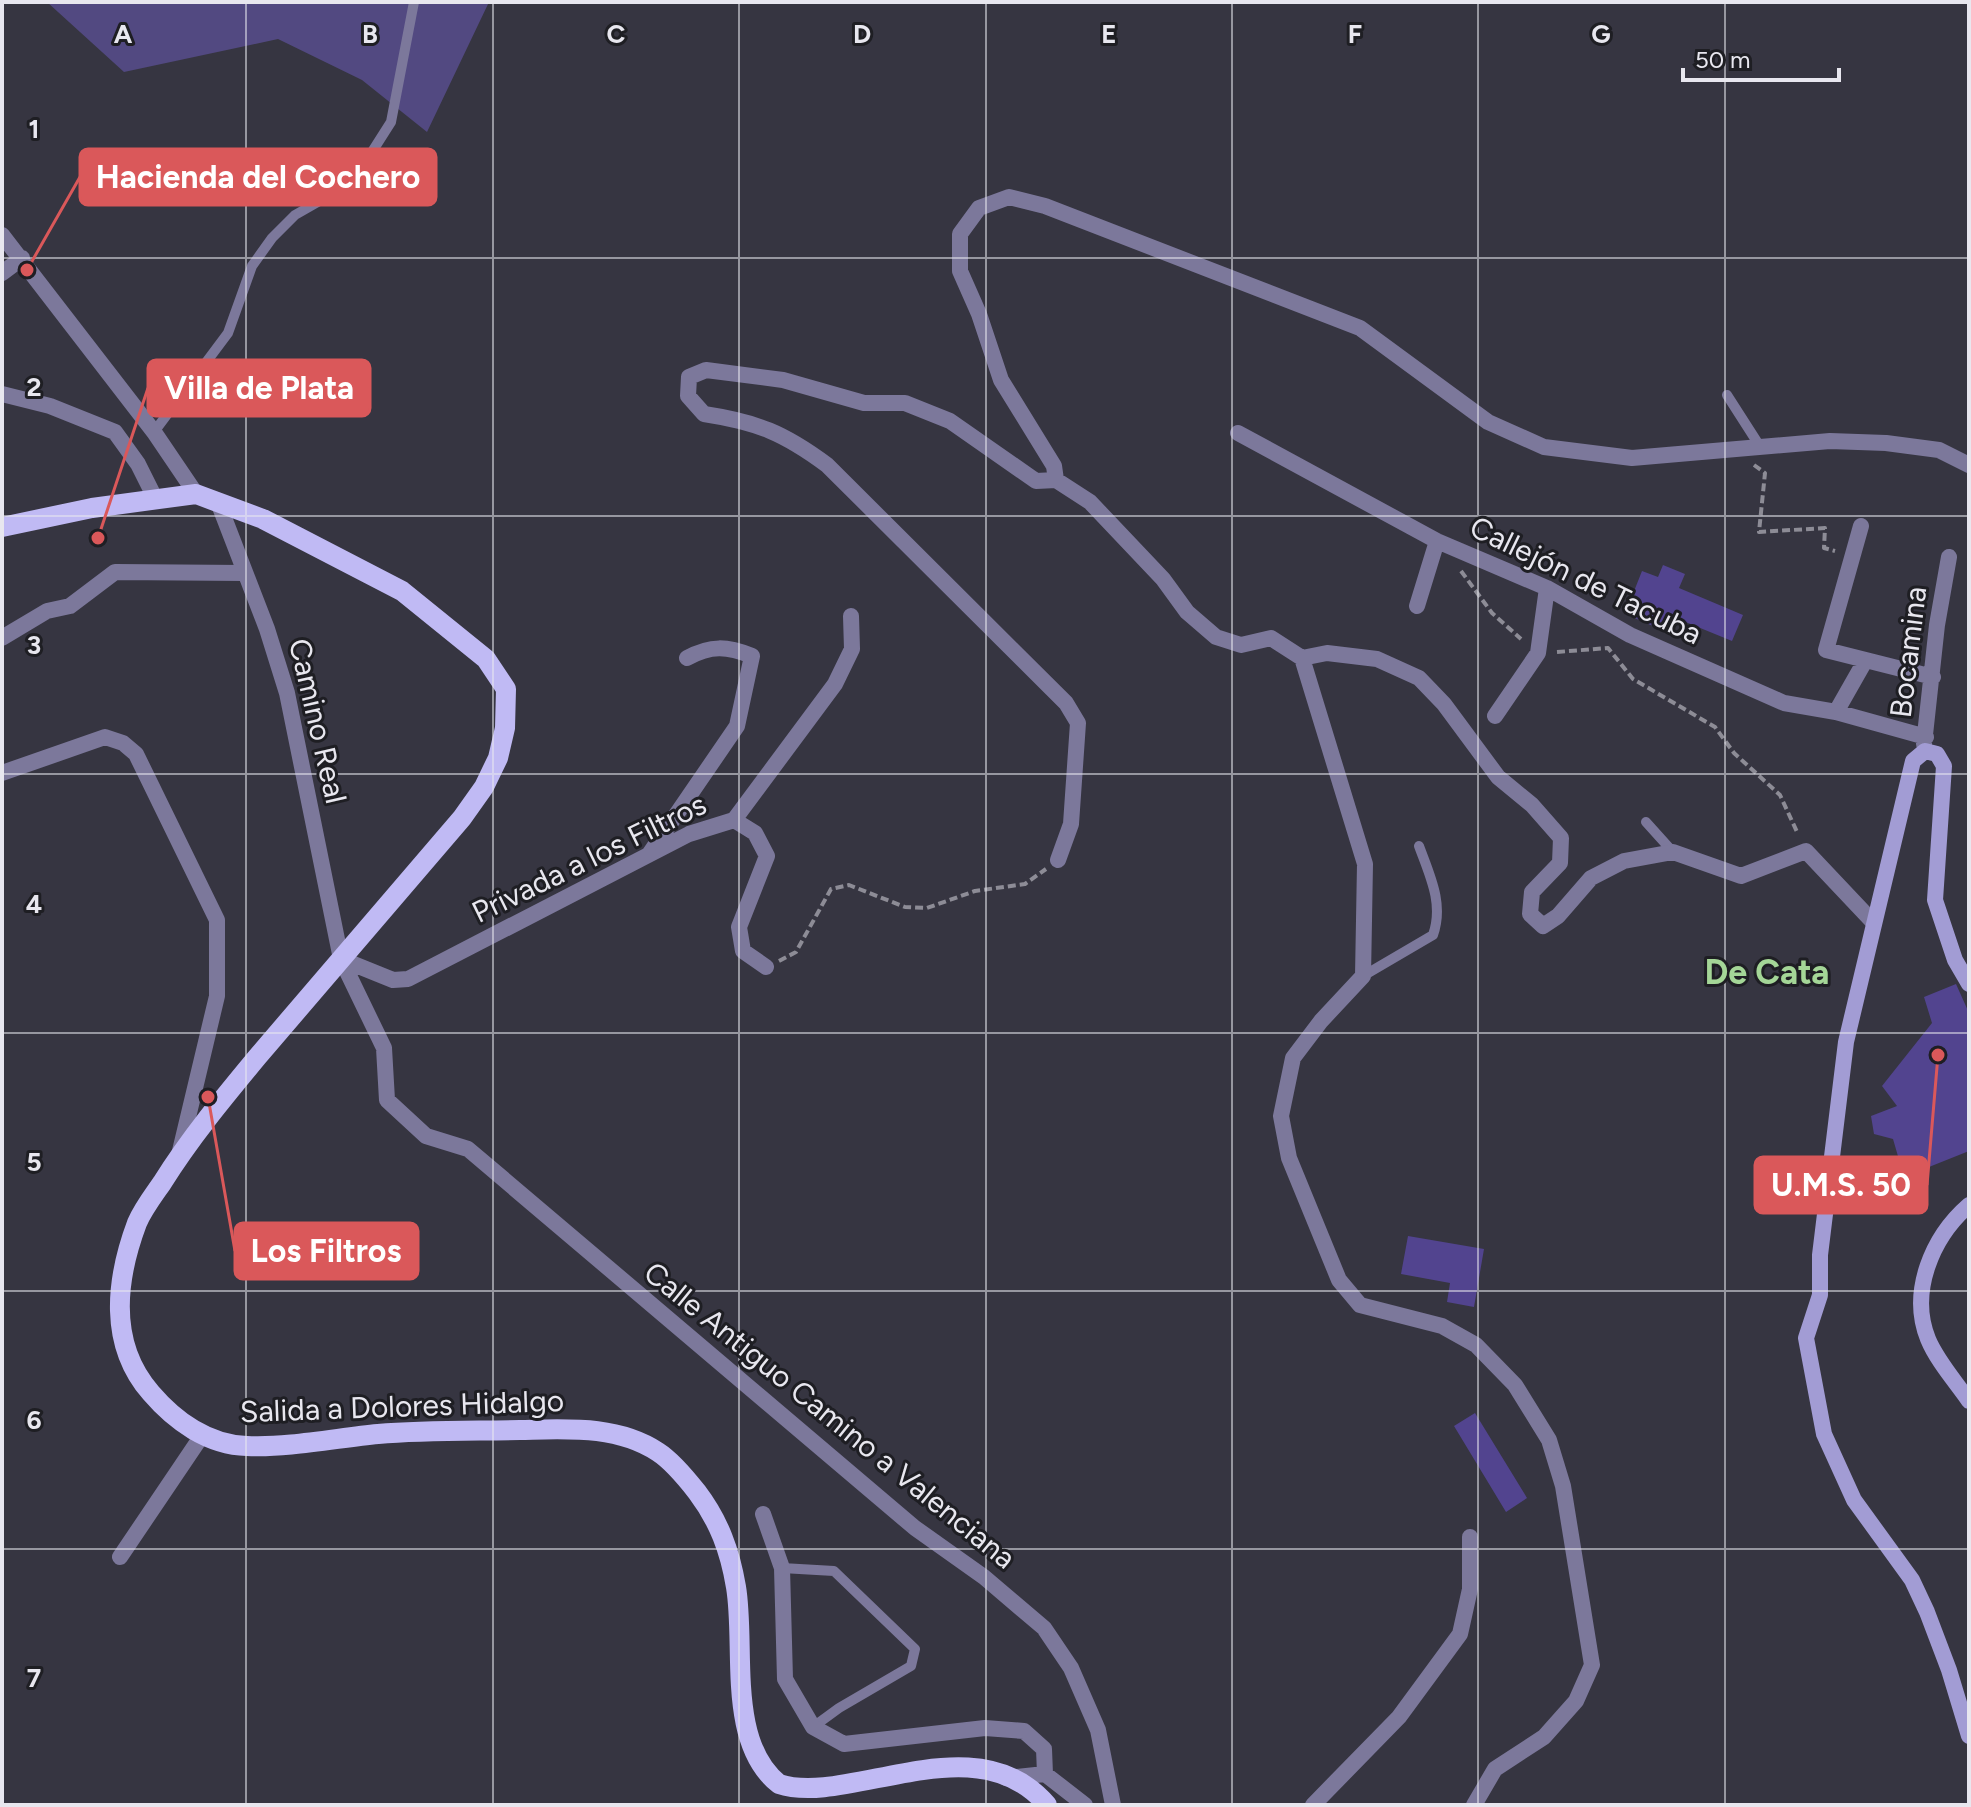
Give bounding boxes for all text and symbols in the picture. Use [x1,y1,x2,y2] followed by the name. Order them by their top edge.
[114,18,133,50] text: A
[362,18,378,50] text: B
[607,18,626,50] text: C
[853,18,871,50] text: D
[1101,18,1117,50] text: E
[1348,18,1362,50] text: F
[1591,18,1611,50] text: G
[1683,32,1839,82] scale bar
[1695,45,1751,74] text: 50 m
[29,113,39,145] text: 1
[80,149,436,205] callout: Hacienda del Cochero
[96,158,420,196] text: Hacienda del Cochero
[148,360,370,416] callout: Villa de Plata
[164,369,354,407] text: Villa de Plata
[26,371,42,403] text: 2
[1464,508,1708,652] street label: Callejón de Tacuba
[1882,584,1934,720] street label: Bocamina
[27,629,41,661] text: 3
[281,635,355,807] street label: Camino Real
[466,785,712,931] street label: Privada a los Filtros
[26,888,42,920] text: 4
[1705,952,1829,993] district label: De Cata
[26,1146,42,1178] text: 5
[1755,1157,1927,1213] callout: U.M.S. 50
[1771,1166,1911,1204] text: U.M.S. 50
[235,1223,418,1279] callout: Los Filtros
[251,1232,401,1270] text: Los Filtros
[637,1254,1023,1576] street label: Calle Antiguo Camino a Valenciana
[239,1382,565,1430] street label: Salida a Dolores Hidalgo
[26,1404,42,1436] text: 6
[27,1662,41,1694] text: 7

